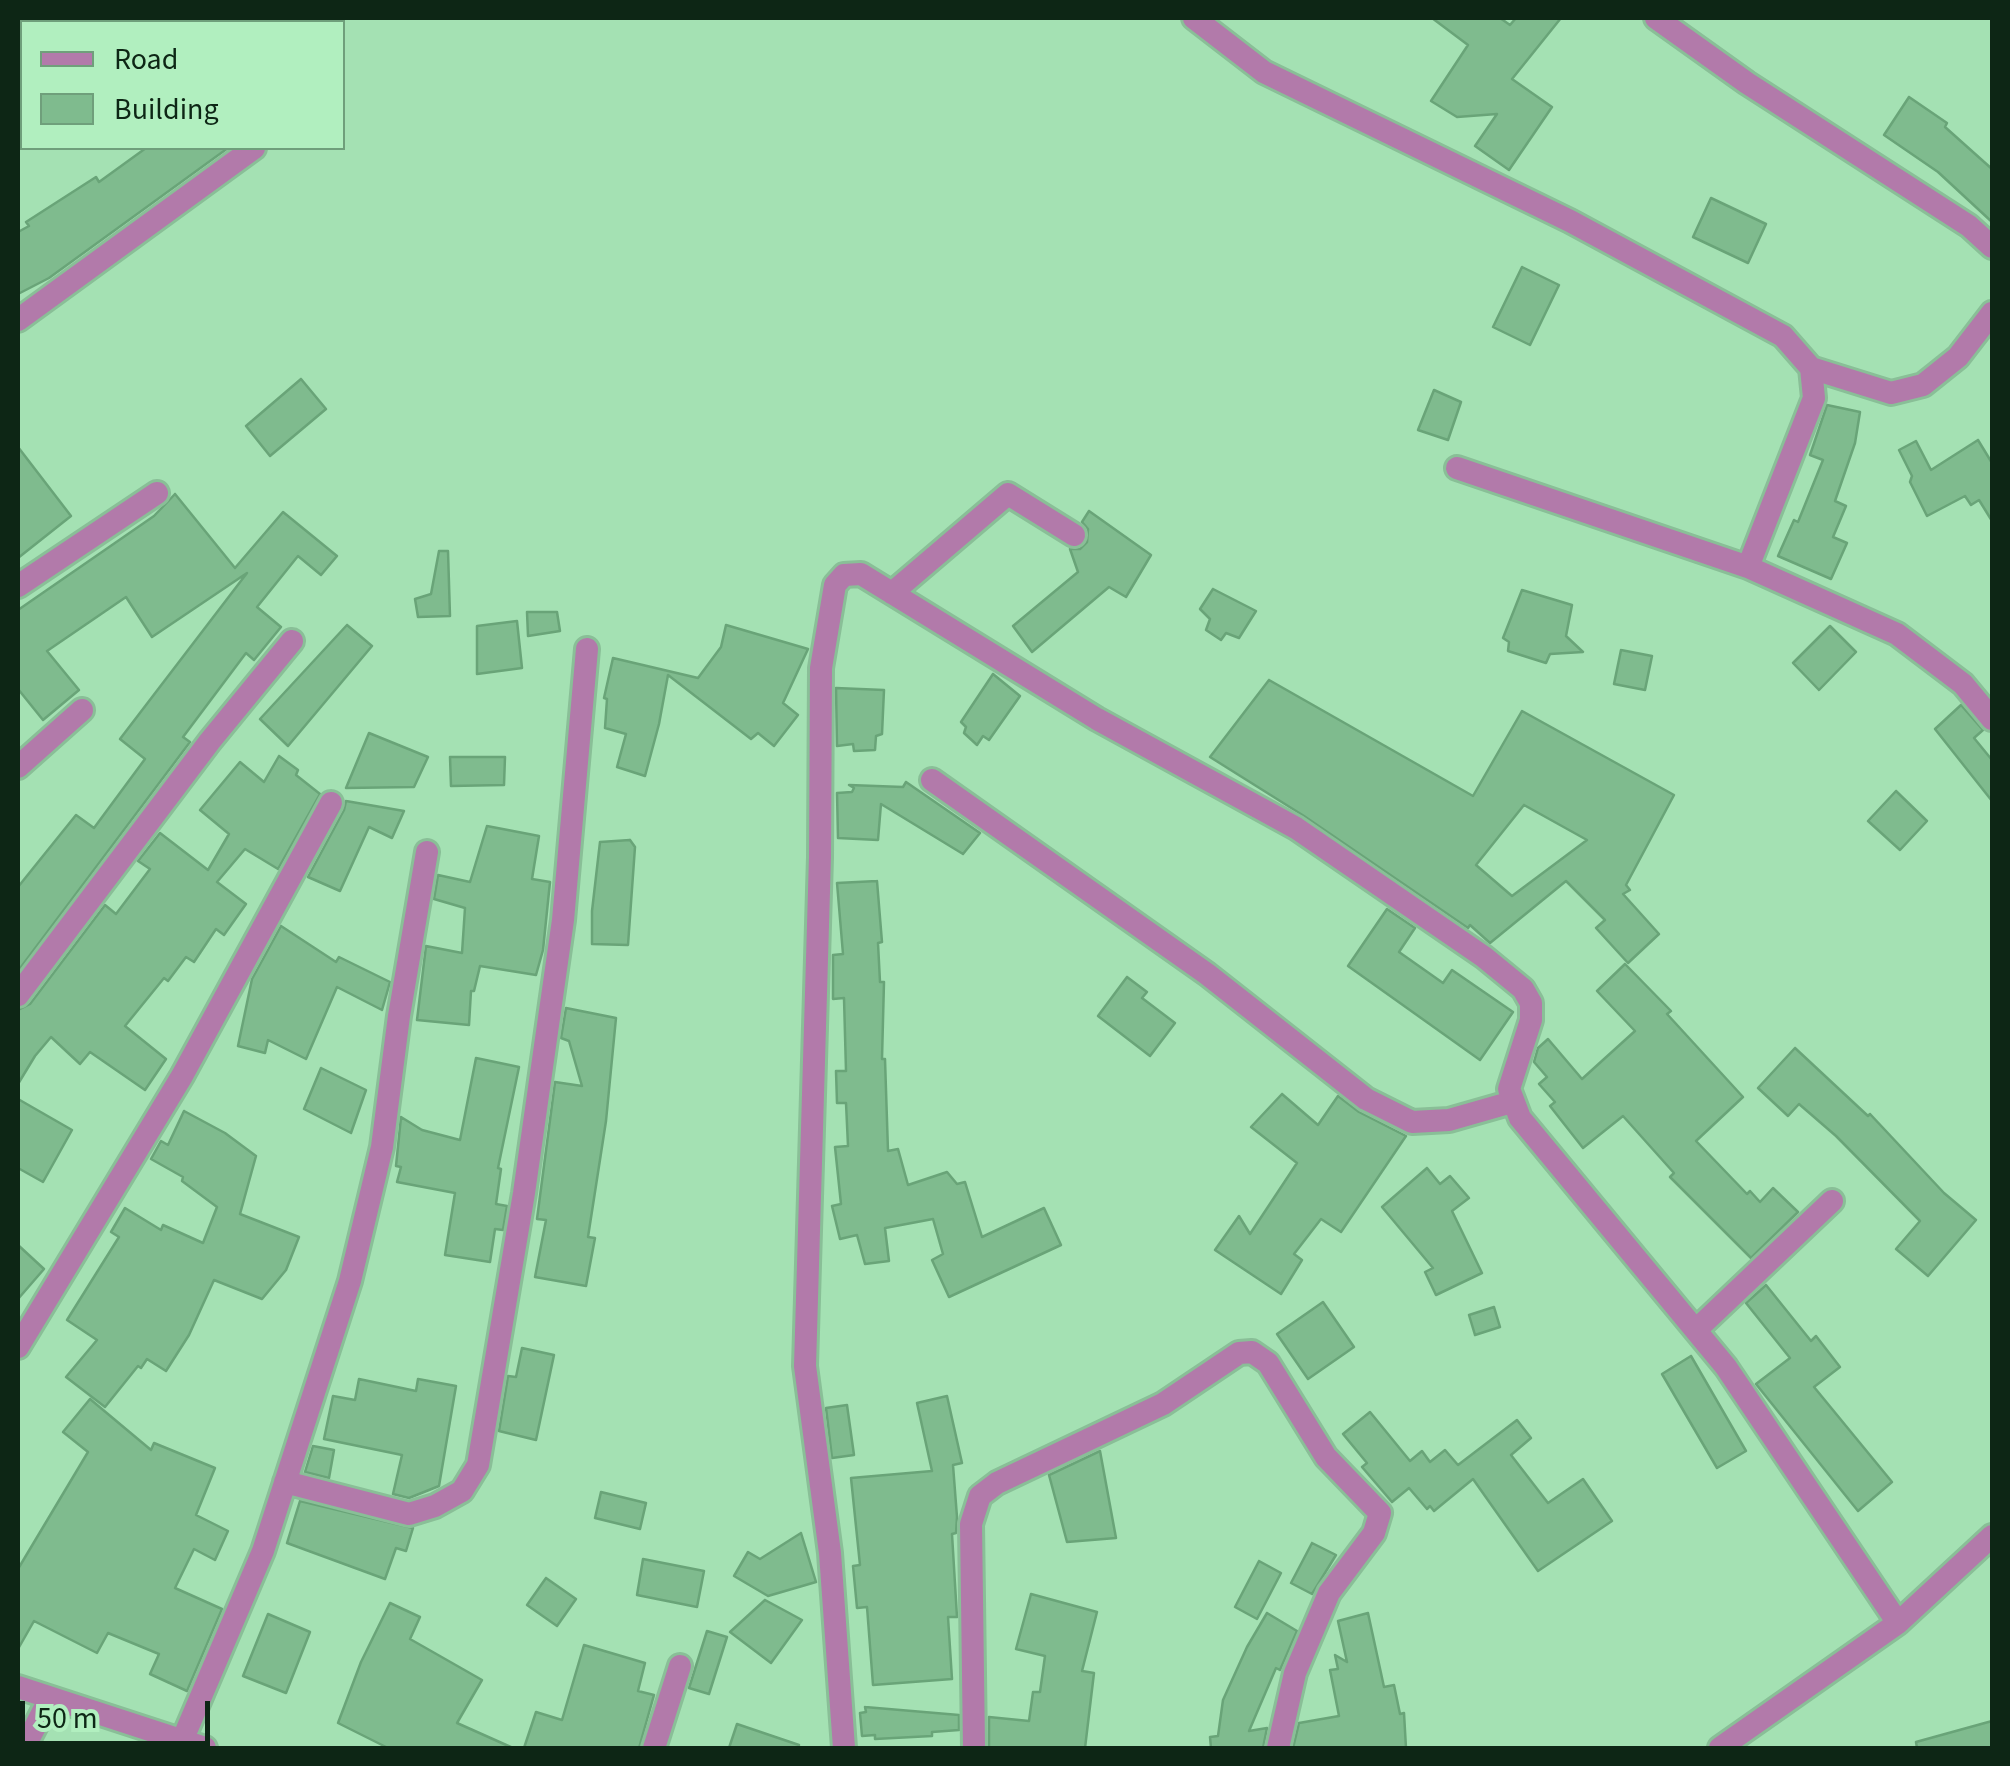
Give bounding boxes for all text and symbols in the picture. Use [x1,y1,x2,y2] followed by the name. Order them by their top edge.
[20,20,345,150] legend
[114,38,178,81] text: Road
[114,88,219,131] text: Building
[25,1681,215,1743] scale bar
[37,1697,98,1740] text: 50 m

